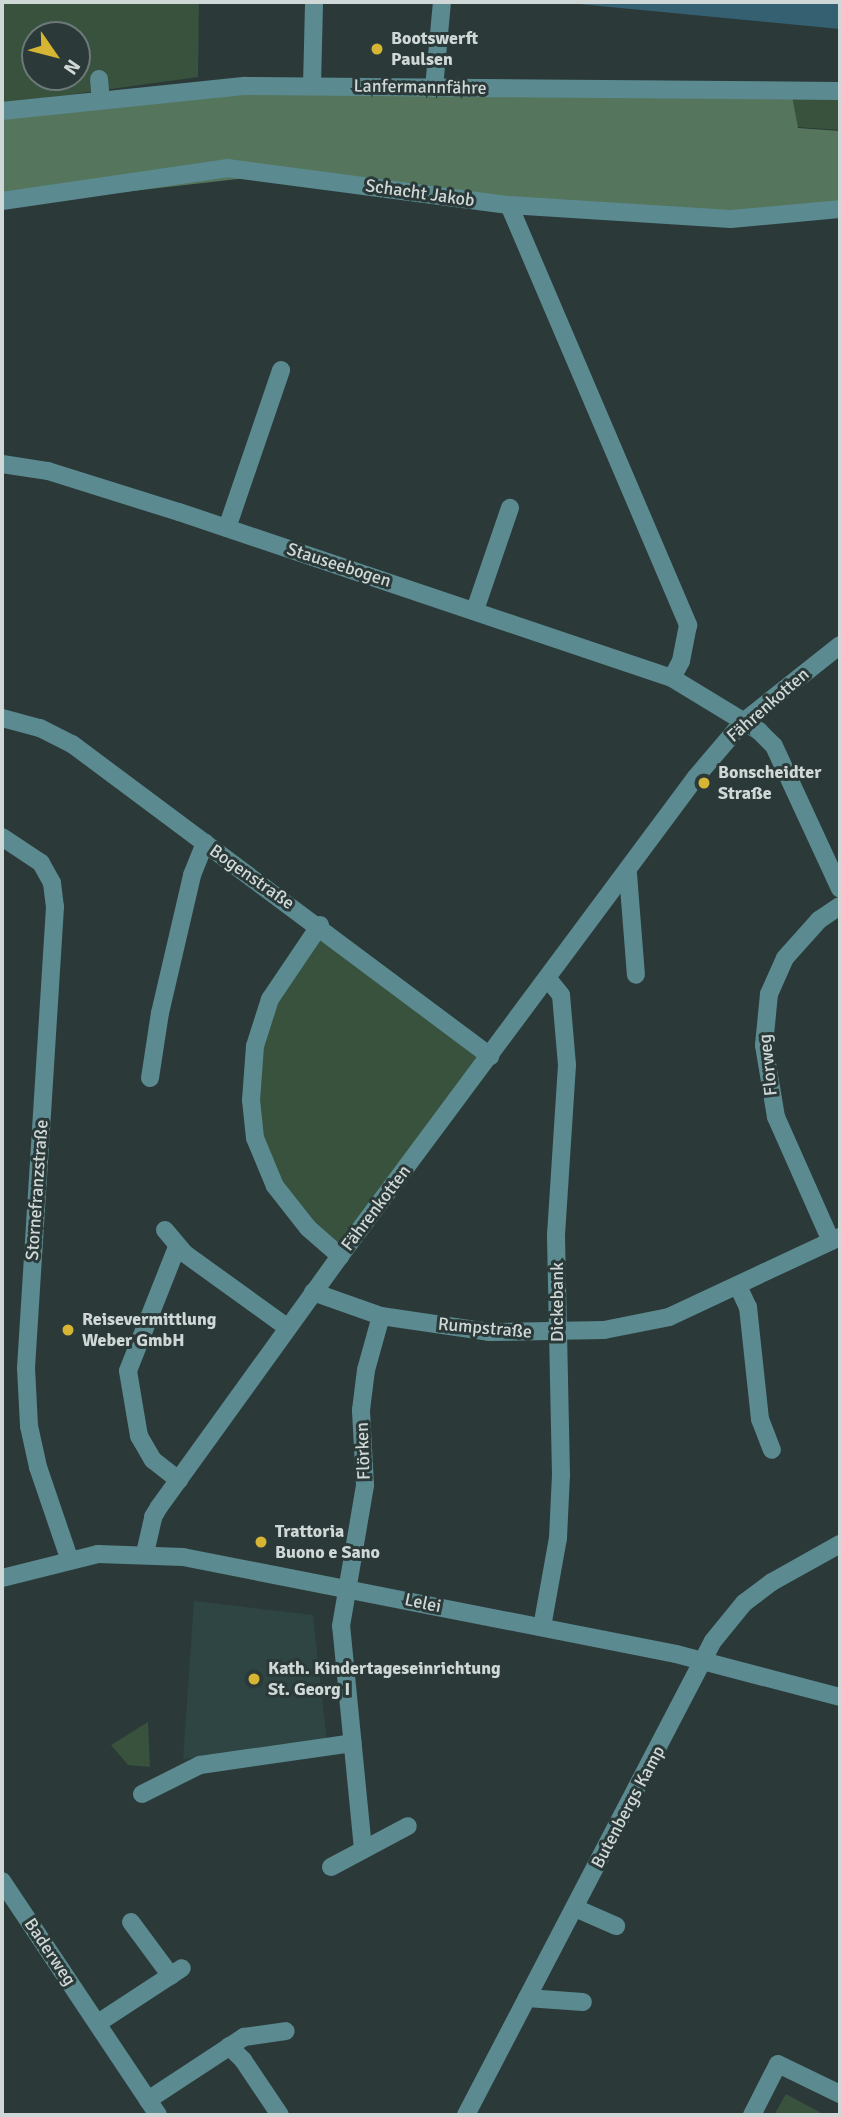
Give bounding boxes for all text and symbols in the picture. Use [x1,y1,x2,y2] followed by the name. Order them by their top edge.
[21,21,91,91] north arrow
[391,28,478,70] place label: Bootswerft Paulsen
[369,41,385,57] marker: Bootswerft Paulsen
[58,55,85,79] text: N
[353,75,487,99] street label: Lanfermannfähre
[364,175,476,211] street label: Schacht Jakob
[284,538,394,592] street label: Stauseebogen
[722,663,814,747] street label: Fährenkotten
[718,762,821,804] place label: Bonscheidter Straße
[696,775,712,791] marker: Bonscheidter Straße
[205,840,299,914] street label: Bogenstraße
[754,1033,782,1097] street label: Florweg
[21,1119,53,1261] street label: Stornefranzstraße
[337,1161,415,1255] street label: Fährenkotten
[546,1262,568,1342] street label: Dickebank
[82,1309,216,1352] place label: Reisevermittlung Weber GmbH
[437,1313,533,1343] street label: Rumpstraße
[60,1322,76,1338] marker: Reisevermittlung Weber GmbH
[351,1422,375,1480] street label: Flörken
[275,1521,380,1564] place label: Trattoria Buono e Sano
[253,1534,269,1550] marker: Trattoria Buono e Sano
[403,1589,443,1617] street label: Lelei
[268,1658,501,1700] place label: Kath. Kindertageseinrichtung St. Georg I
[246,1671,262,1687] marker: Kath. Kindertageseinrichtung St. Georg I
[587,1742,669,1872] street label: Butenbergs Kamp
[20,1914,80,1990] street label: Baderweg

